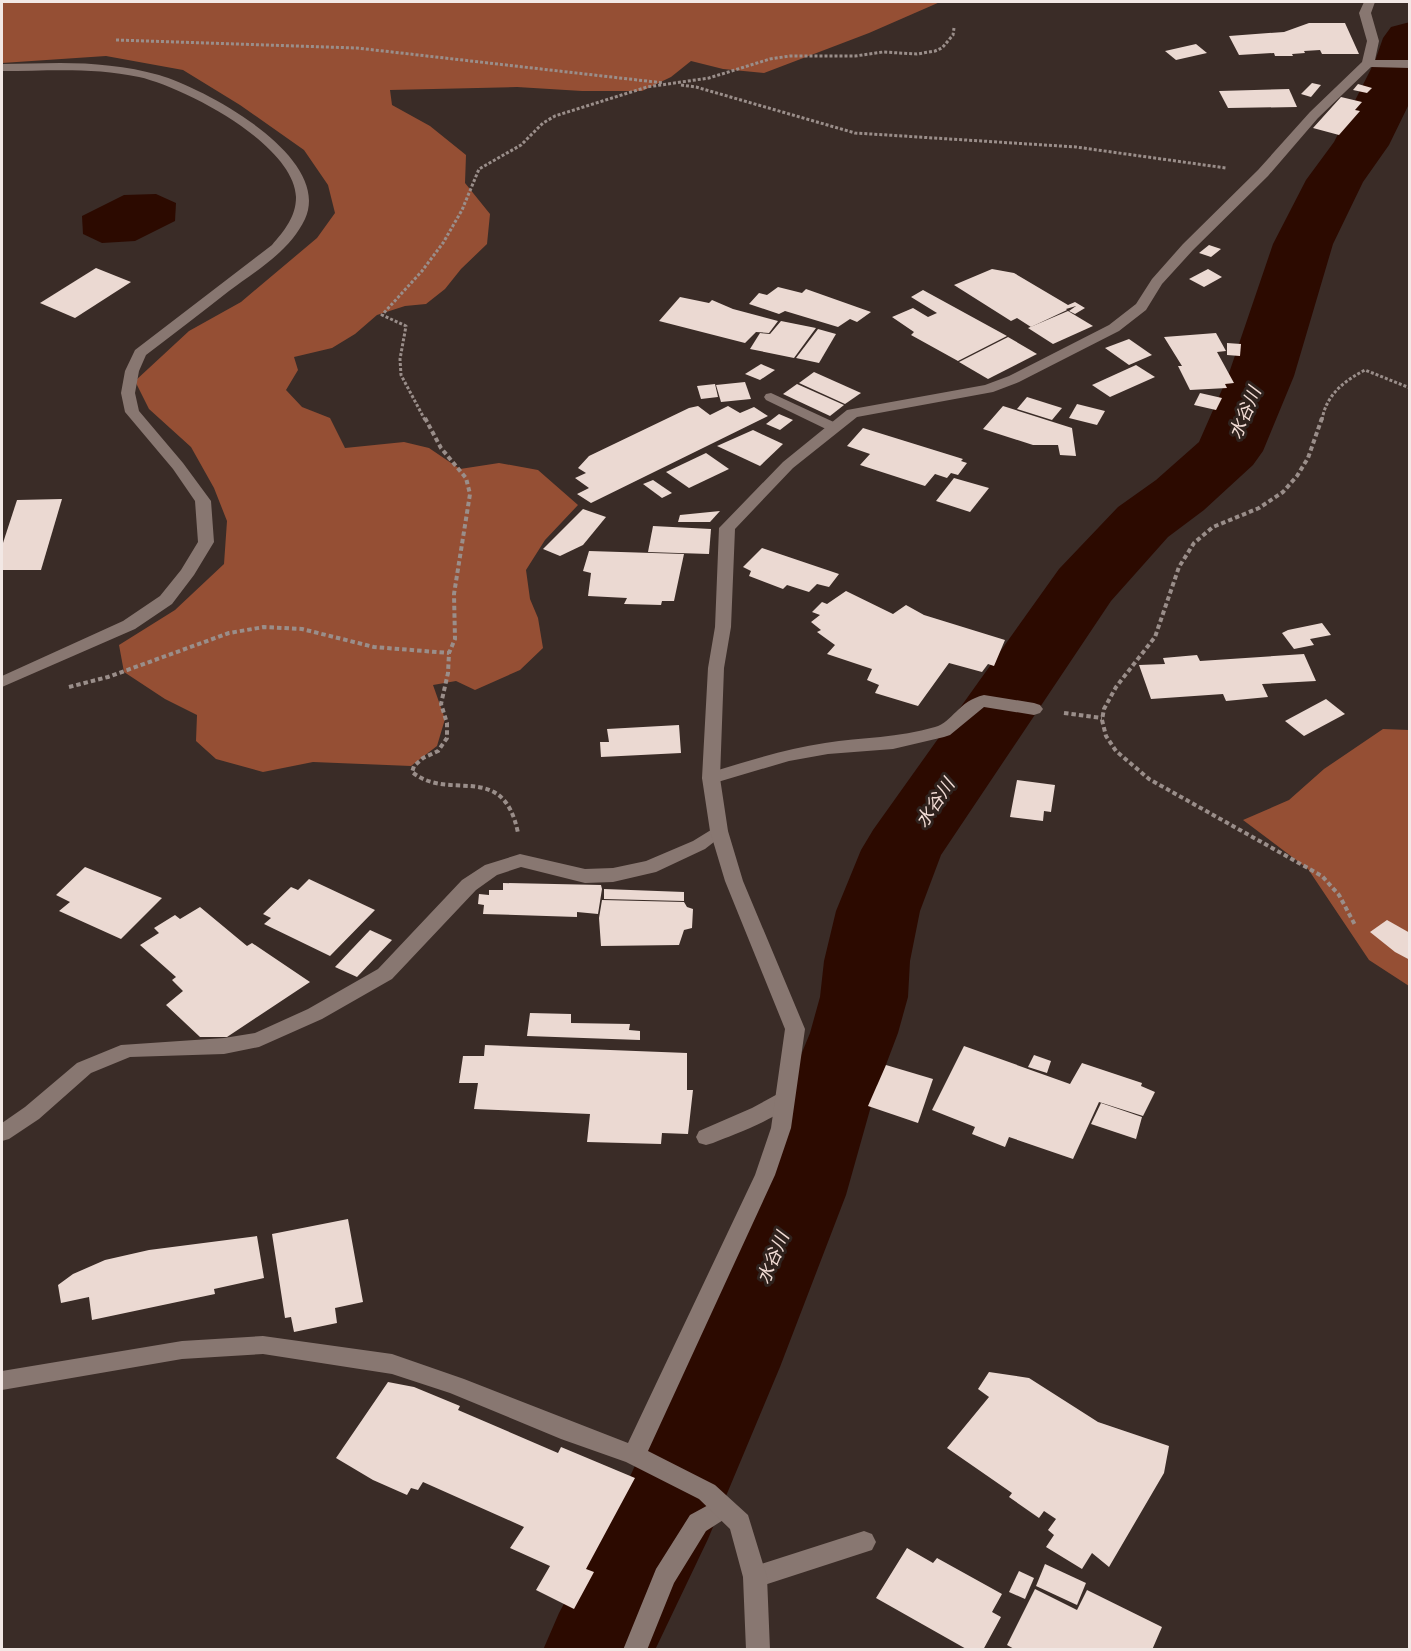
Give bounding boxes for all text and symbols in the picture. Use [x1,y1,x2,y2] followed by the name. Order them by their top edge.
[1223,382,1267,443] water label: 水谷川
[910,772,961,832] water label: 水谷川
[751,1227,795,1288] water label: 水谷川

